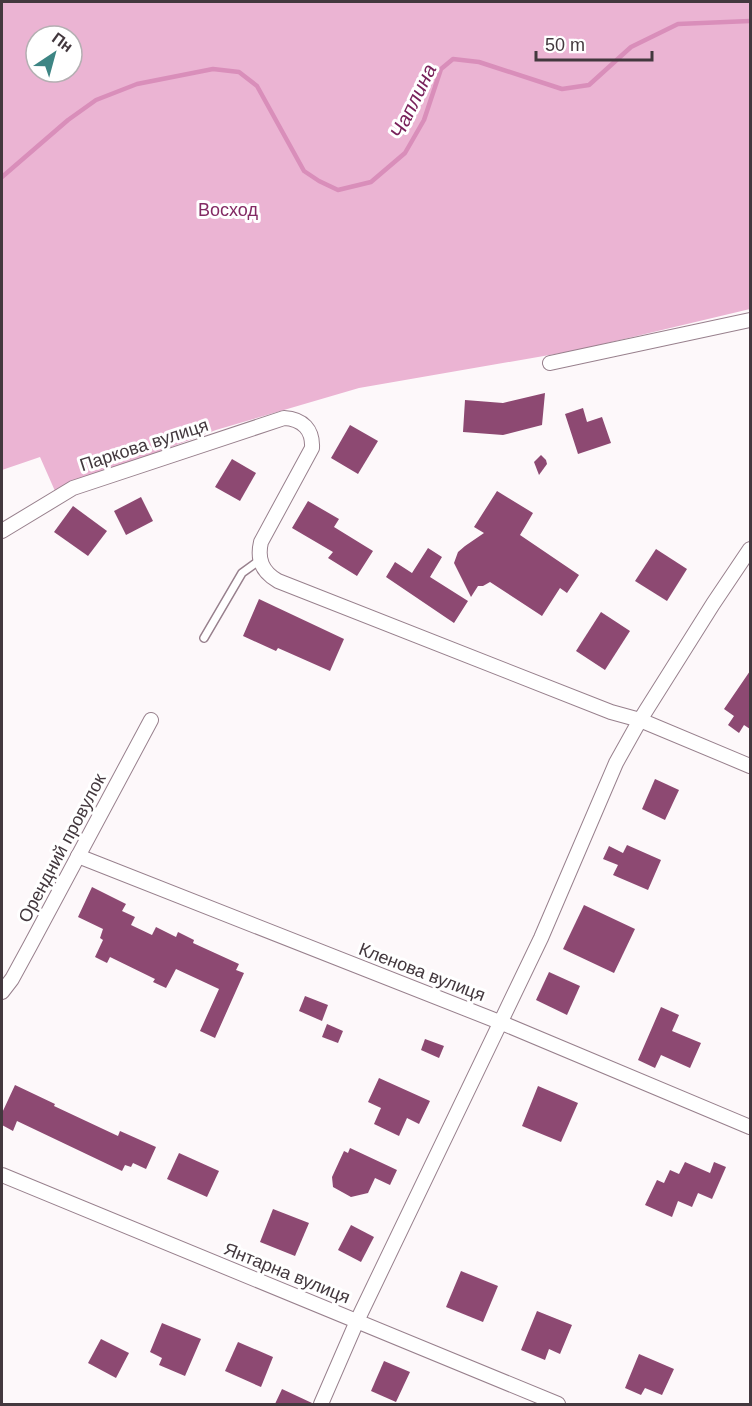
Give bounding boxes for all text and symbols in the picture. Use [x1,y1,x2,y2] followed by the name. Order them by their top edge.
[24,24,84,84] north arrow
[536,24,652,62] scale bar
[49,29,76,55] text: Пн
[545,35,585,55] text: 50 m
[386,60,440,142] water label: Чаплина
[198,200,258,220] park label: Восход
[77,415,211,475] street label: Паркова вулиця
[14,770,110,926] street label: Орендний провулок
[356,939,488,1005] street label: Кленова вулиця
[221,1239,353,1307] street label: Янтарна вулиця

